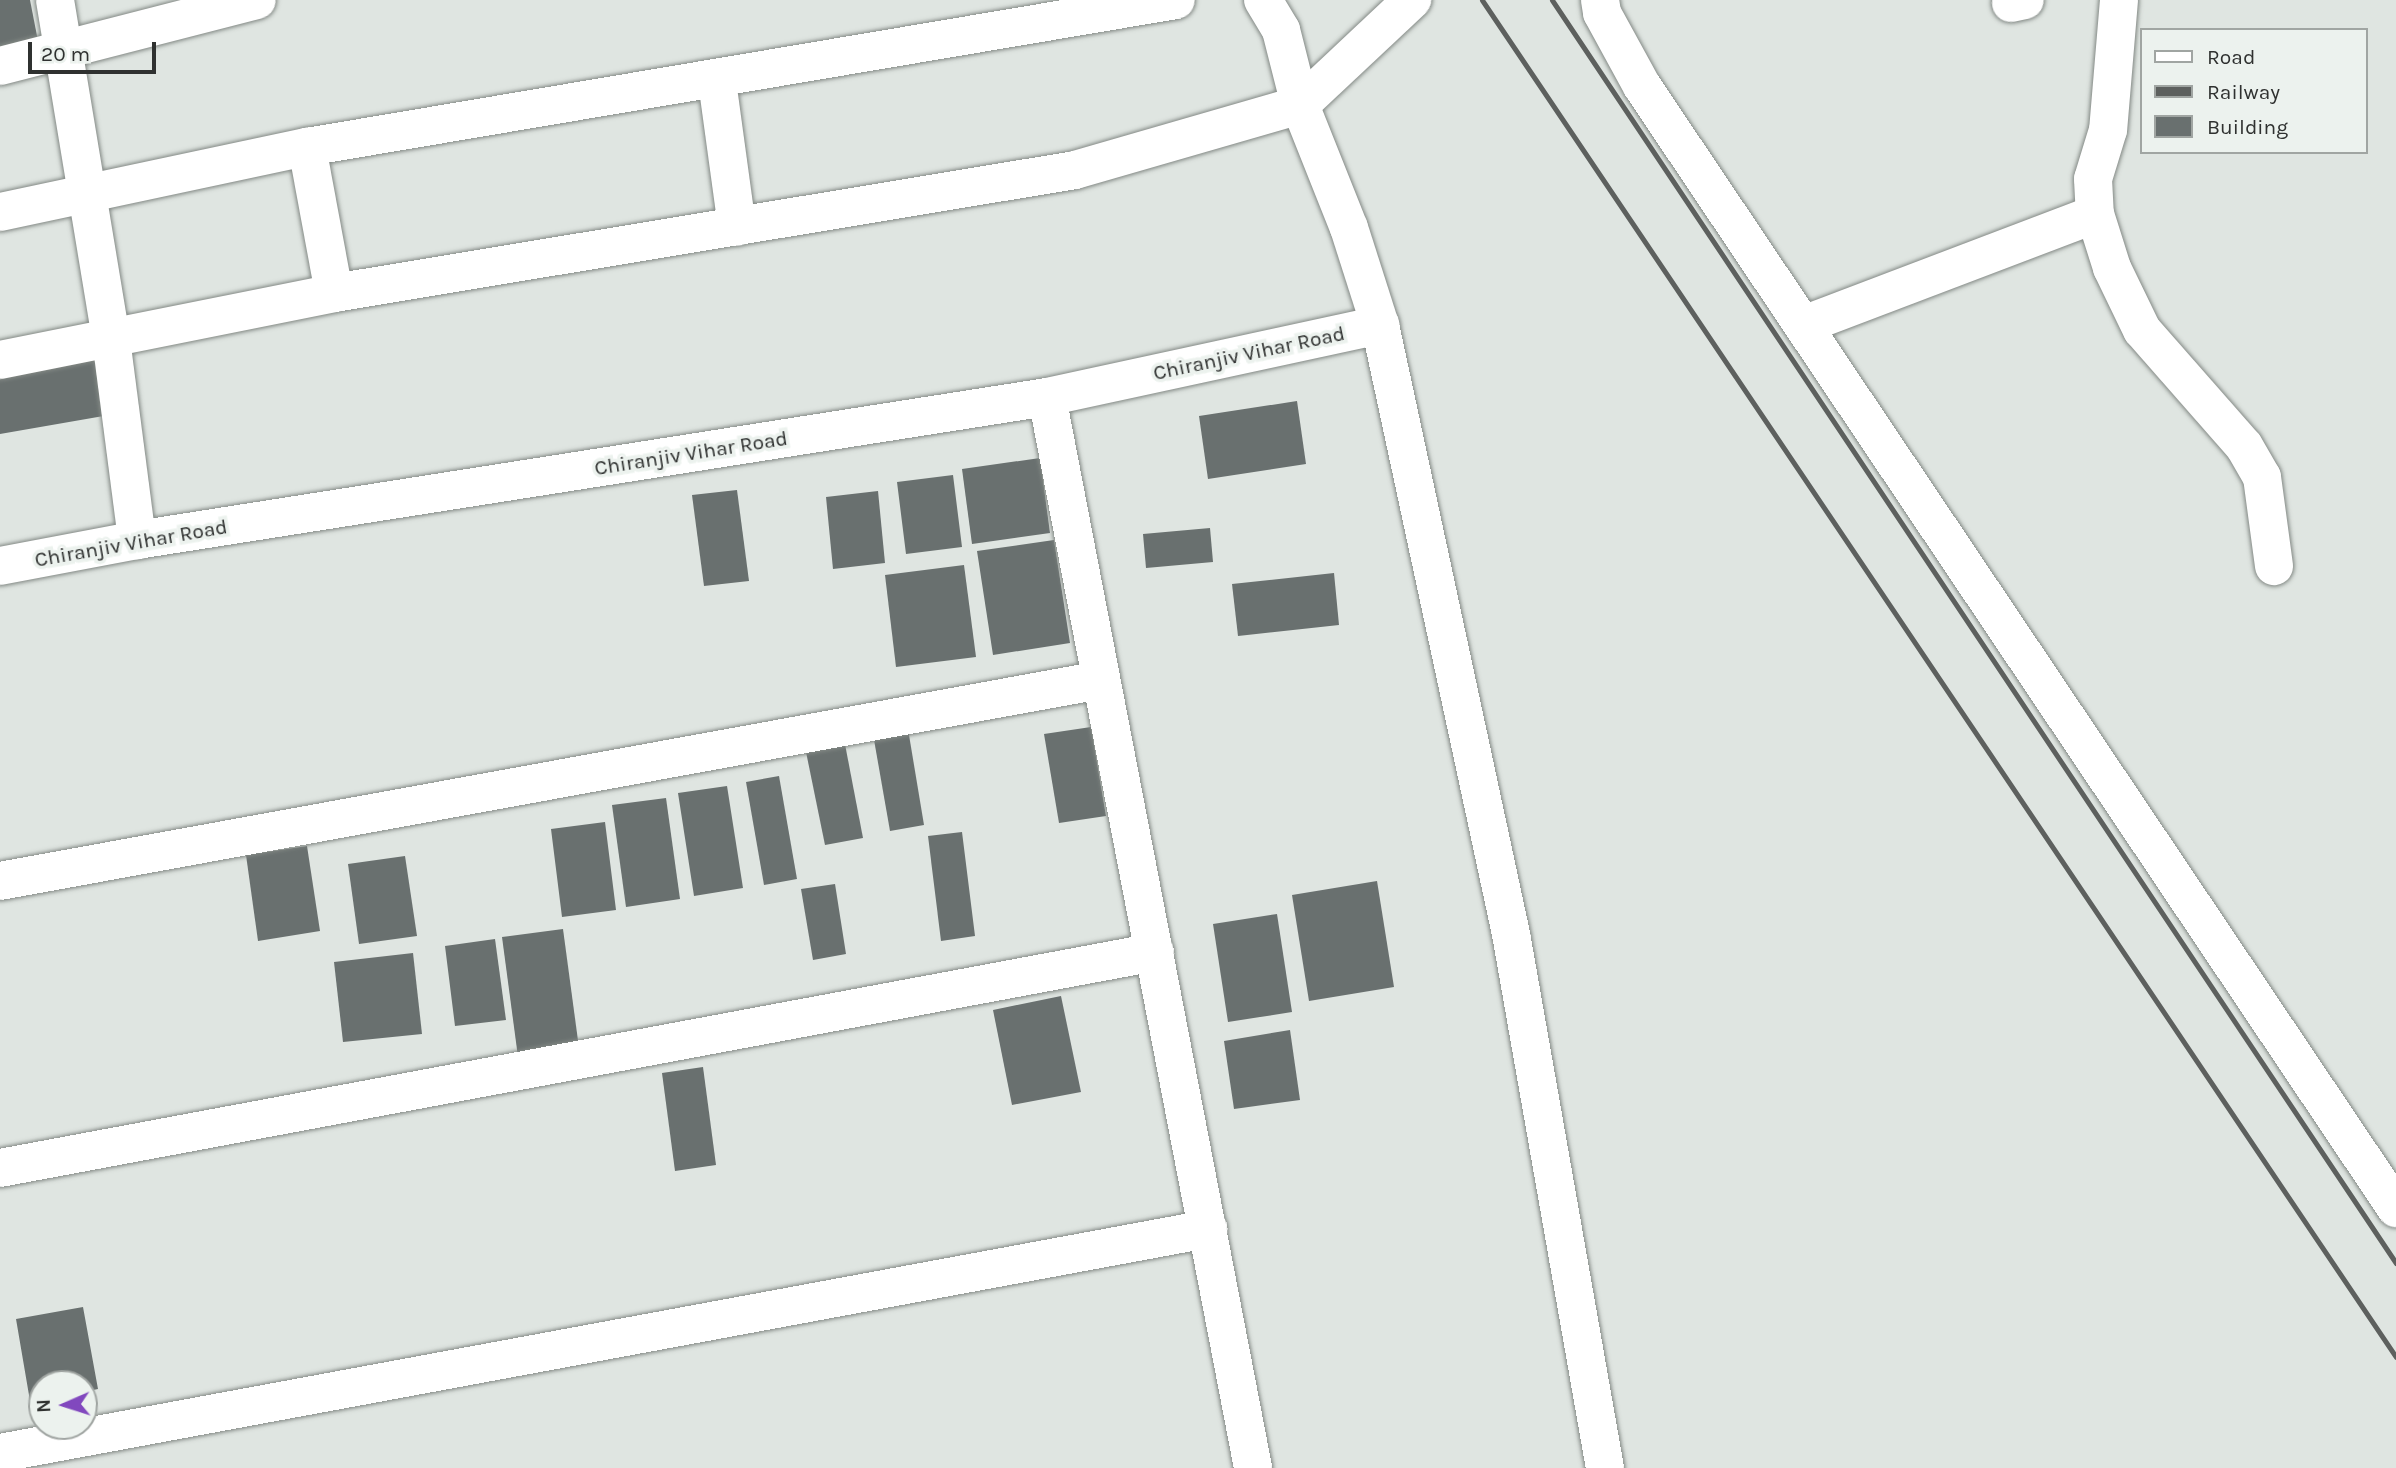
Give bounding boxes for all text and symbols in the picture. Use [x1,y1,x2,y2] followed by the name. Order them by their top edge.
[32,28,159,72] scale bar
[2140,28,2368,154] legend
[41,42,90,66] text: 20 m
[2207,45,2255,69] text: Road
[2207,80,2280,104] text: Railway
[2207,115,2288,139] text: Building
[1151,320,1347,386] street label: Chiranjiv Vihar Road
[593,425,789,481] street label: Chiranjiv Vihar Road
[33,514,229,572] street label: Chiranjiv Vihar Road
[28,1370,98,1440] north arrow
[33,1399,55,1413] text: N

